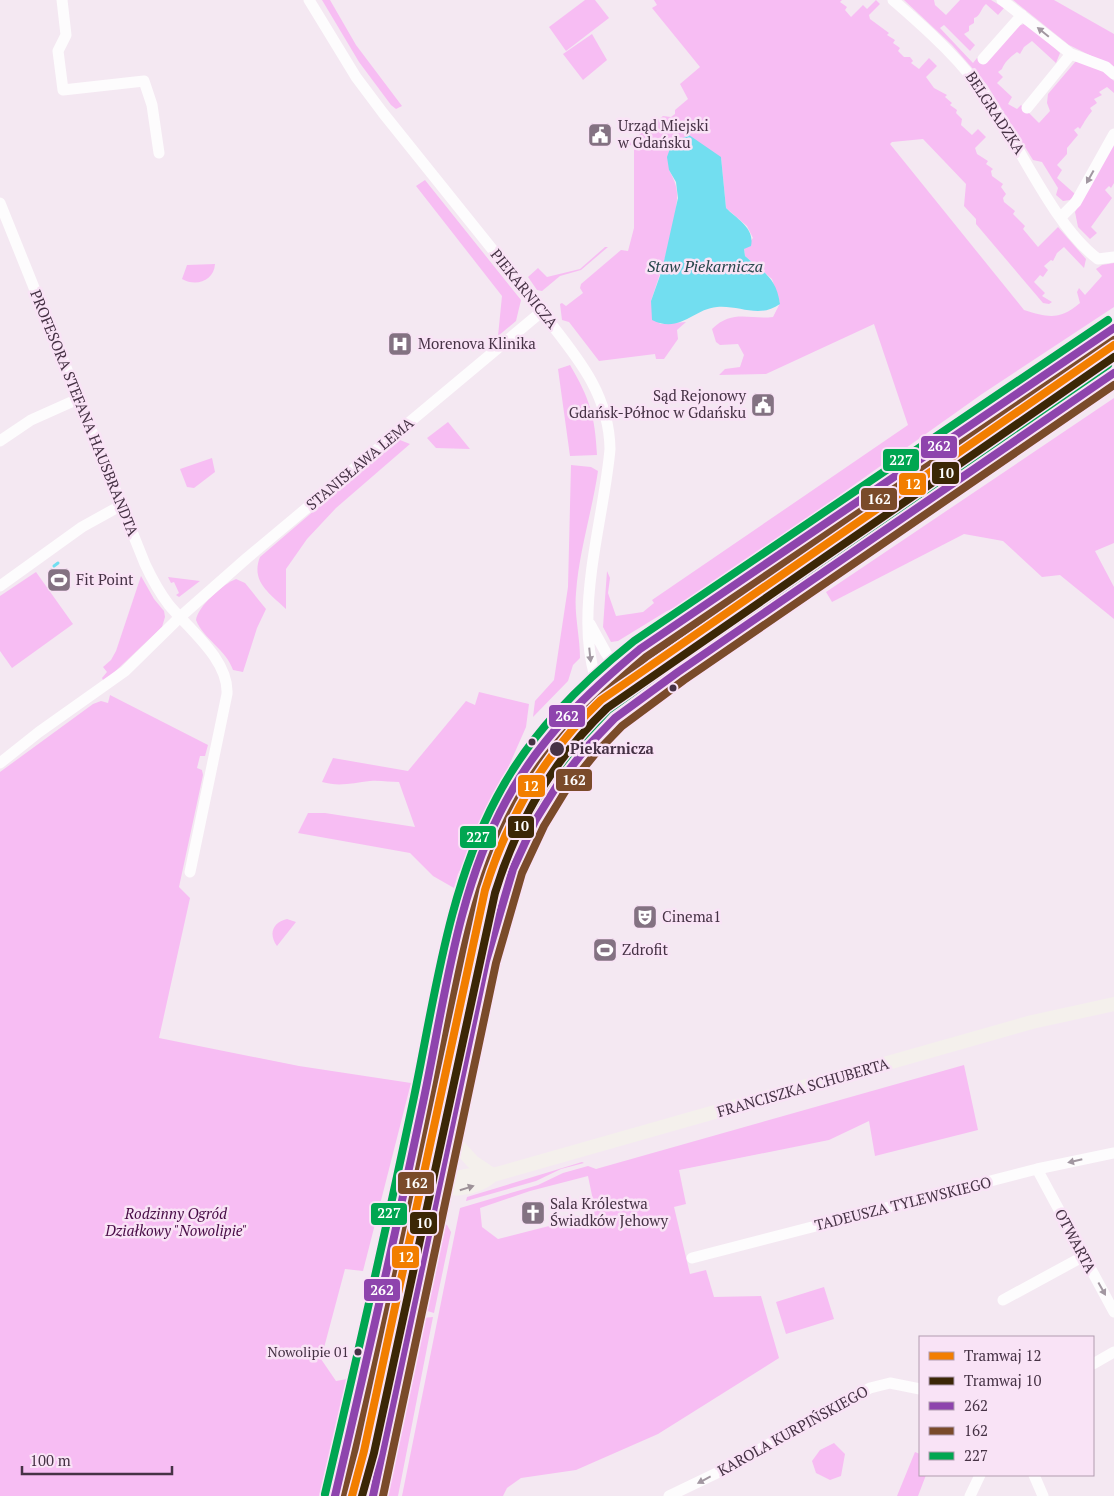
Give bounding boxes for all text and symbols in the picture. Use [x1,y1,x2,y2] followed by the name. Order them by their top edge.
[1037,26,1050,37] one-way arrow
[962,67,1030,158] street label: BELGRADZKA
[617,115,709,152] place label: Urząd Miejski w Gdańsku
[587,122,613,148] public building icon: Urząd Miejski w Gdańsku
[1085,170,1094,183] one-way arrow
[487,244,563,333] street label: PIEKARNICZA
[647,255,763,277] water label: Staw Piekarnicza
[26,286,144,540] street label: PROFESORA STEFANA HAUSBRANDTA
[387,331,413,357] hospital icon: Morenova Klinika
[418,333,536,353] place label: Morenova Klinika
[569,385,746,422] place label: Sąd Rejonowy Gdańsk-Północ w Gdańsku
[750,392,776,418] public building icon: Sąd Rejonowy Gdańsk-Północ w Gdańsku
[302,412,418,514] street label: STANISŁAWA LEMA
[920,435,958,459] line badge: 262
[927,436,951,455] text: 262
[882,448,920,472] line badge: 227
[889,450,913,469] text: 227
[931,461,960,485] line badge: 10
[938,463,954,482] text: 10
[898,472,927,496] line badge: 12
[905,474,921,493] text: 12
[860,487,898,511] line badge: 162
[867,489,891,508] text: 162
[46,567,72,593] sports icon: Fit Point
[76,569,134,589] place label: Fit Point
[586,647,594,663] one-way arrow
[668,683,678,693] unlabelled marker
[548,704,586,728] line badge: 262
[555,706,579,725] text: 262
[527,737,537,747] unlabelled marker
[570,738,655,758] place label: Piekarnicza
[548,740,566,758] marker: Piekarnicza
[555,768,593,792] line badge: 162
[562,770,586,789] text: 162
[517,774,546,798] line badge: 12
[523,776,539,795] text: 12
[507,815,535,839] line badge: 10
[513,816,529,835] text: 10
[459,825,497,849] line badge: 227
[466,827,490,846] text: 227
[632,904,658,930] theatre icon: Cinema1
[662,906,721,926] place label: Cinema1
[592,937,618,963] sports icon: Zdrofit
[622,939,669,959] place label: Zdrofit
[715,1053,892,1121] street label: FRANCISZKA SCHUBERTA
[1067,1157,1083,1165] one-way arrow
[397,1171,435,1195] line badge: 162
[812,1171,993,1235] street label: TADEUSZA TYLEWSKIEGO
[404,1173,428,1192] text: 162
[459,1183,474,1191] one-way arrow
[550,1193,669,1230] place label: Sala Królestwa Świadków Jehowy
[520,1200,546,1226] church icon: Sala Królestwa Świadków Jehowy
[370,1202,408,1226] line badge: 227
[104,1203,247,1240] park label: Rodzinny Ogród Działkowy "Nowolipie"
[377,1203,401,1222] text: 227
[1051,1205,1102,1277] street label: OTWARTA
[409,1211,438,1235] line badge: 10
[416,1213,432,1232] text: 10
[391,1245,420,1269] line badge: 12
[398,1247,414,1266] text: 12
[363,1278,401,1302] line badge: 262
[370,1280,394,1299] text: 262
[1097,1283,1106,1296] one-way arrow
[919,1336,1094,1476] legend
[267,1342,349,1361] place label: Nowolipie 01
[964,1345,1042,1365] text: Tramwaj 12
[353,1347,363,1357] marker: Nowolipie 01
[964,1370,1042,1390] text: Tramwaj 10
[714,1380,871,1480] street label: KAROLA KURPIŃSKIEGO
[964,1395,988,1415] text: 262
[964,1420,988,1440] text: 162
[22,1444,172,1476] scale bar
[964,1445,988,1465] text: 227
[30,1450,71,1470] text: 100 m
[697,1476,712,1484] one-way arrow

